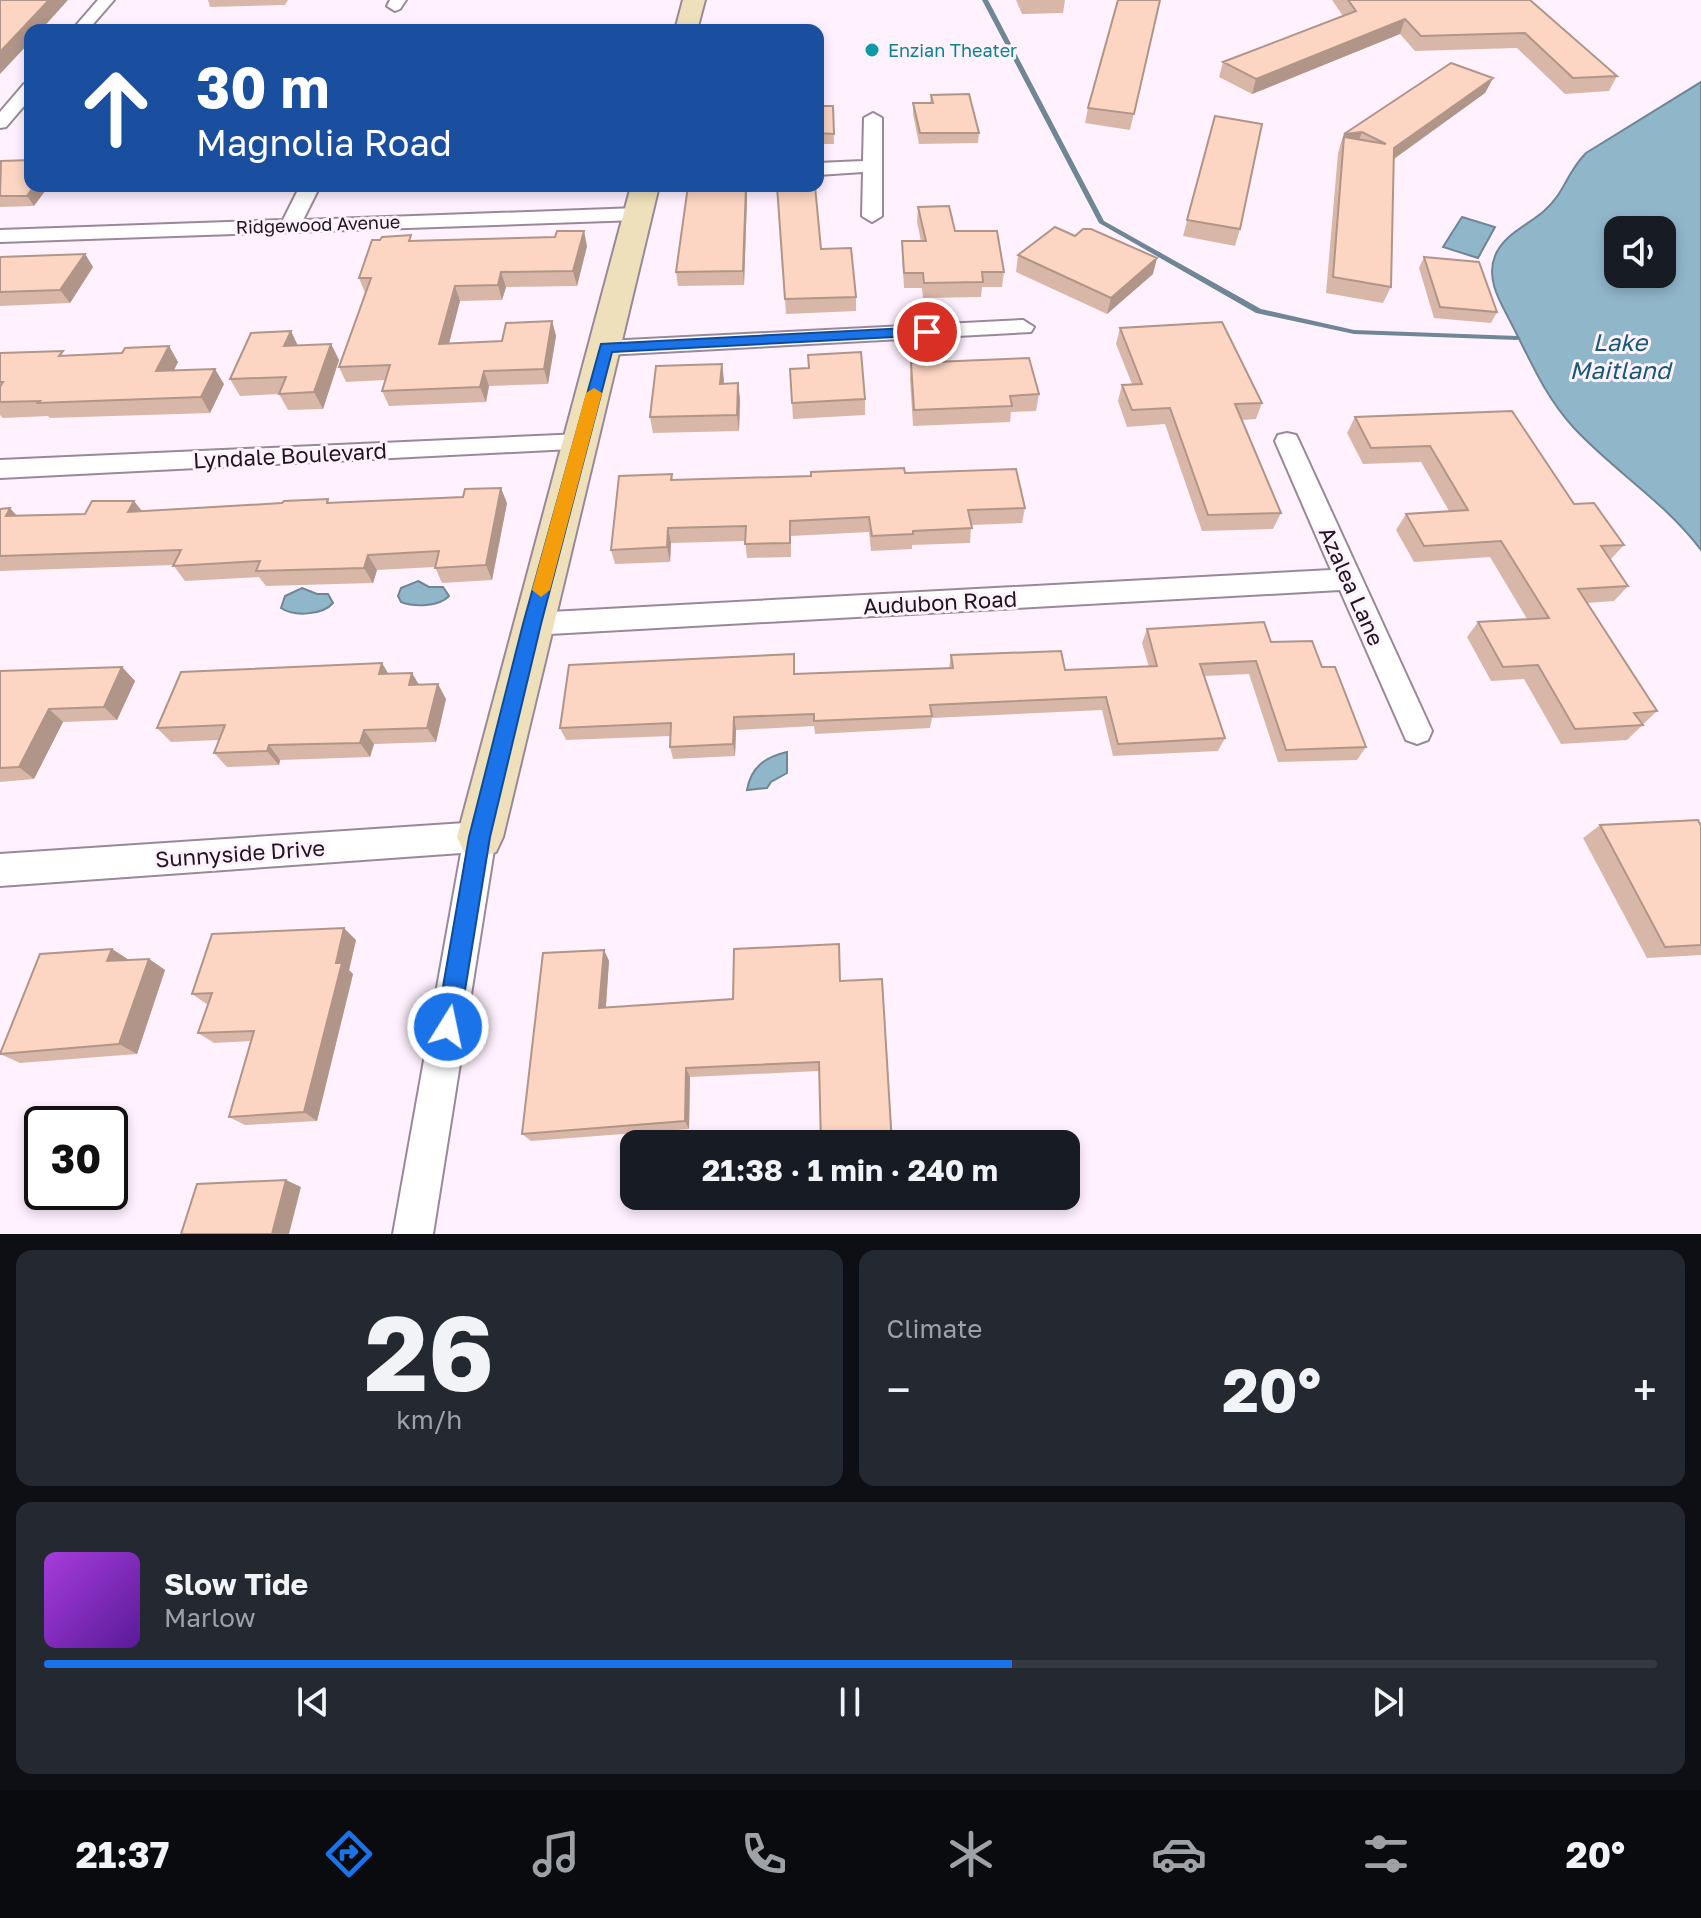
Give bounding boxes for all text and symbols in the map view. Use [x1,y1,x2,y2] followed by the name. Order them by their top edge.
[888,39,1017,61] place label: Enzian Theater
[863,41,881,59] marker: Enzian Theater
[196,53,330,120] text: 30 m
[64,56,168,160] icon: ahead
[196,121,452,164] text: Magnolia Road
[235,210,401,238] street label: Ridgewood Avenue
[1604,216,1676,288] map controls
[1604,216,1676,288] button: sound
[893,298,961,366] pin
[905,310,949,354] icon: arrive
[1570,327,1674,384] water label: Lake Maitland
[192,436,388,474] street label: Lyndale Boulevard
[1314,522,1390,650] street label: Azalea Lane
[862,584,1018,620] street label: Audubon Road
[154,834,326,872] street label: Sunnyside Drive
[406,985,490,1069] position arrow
[24,1106,128,1210] speed limit sign: 30
[702,1152,998,1188] text: 21:38 · 1 min · 240 m
[365,1289,494,1414] text: 26
[887,1313,982,1344] text: Climate
[1222,1353,1321,1425] text: 20°
[887,1363,911,1416] text: −
[1633,1363,1657,1416] text: +
[396,1404,462,1435] text: km/h
[164,1566,308,1602] text: Slow Tide
[164,1602,256,1633] text: Marlow
[291,1680,335,1724] icon: previous
[828,1680,872,1724] icon: pause
[1366,1680,1410,1724] icon: next
[321,1826,377,1882] icon: directions
[528,1826,584,1882] icon: music
[736,1826,792,1882] icon: phone
[943,1826,999,1882] icon: climate
[1151,1826,1207,1882] icon: car
[1358,1826,1414,1882] icon: filters
[76,1833,169,1876] text: 21:37
[1566,1833,1625,1876] text: 20°

